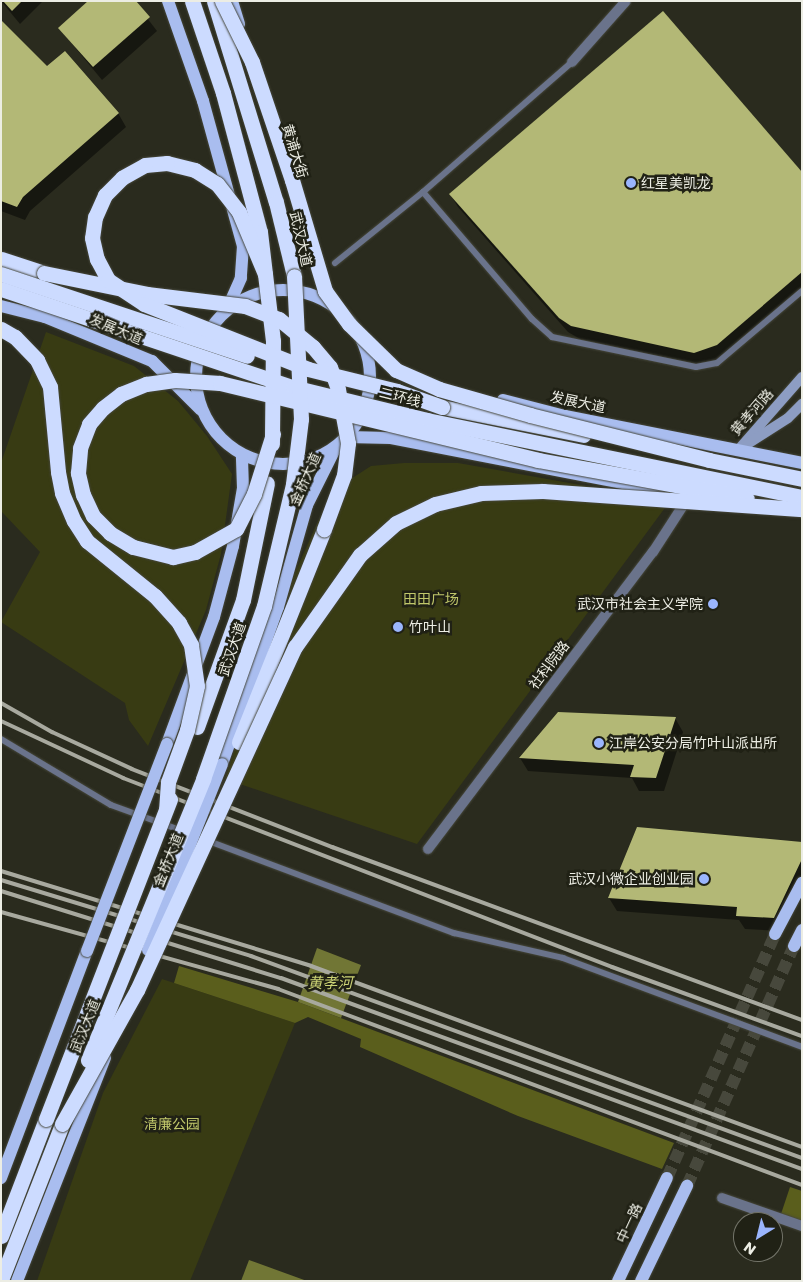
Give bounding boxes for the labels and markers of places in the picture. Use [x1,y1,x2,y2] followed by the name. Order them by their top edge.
[641,175,711,191] place label: 红星美凯龙
[625,177,637,189] marker: 红星美凯龙
[577,596,703,612] place label: 武汉市社会主义学院
[707,598,719,610] marker: 武汉市社会主义学院
[409,619,451,635] place label: 竹叶山
[391,620,405,634] marker: 竹叶山
[609,735,777,751] place label: 江岸公安分局竹叶山派出所
[593,737,605,749] marker: 江岸公安分局竹叶山派出所
[568,871,694,887] place label: 武汉小微企业创业园
[698,873,710,885] marker: 武汉小微企业创业园

